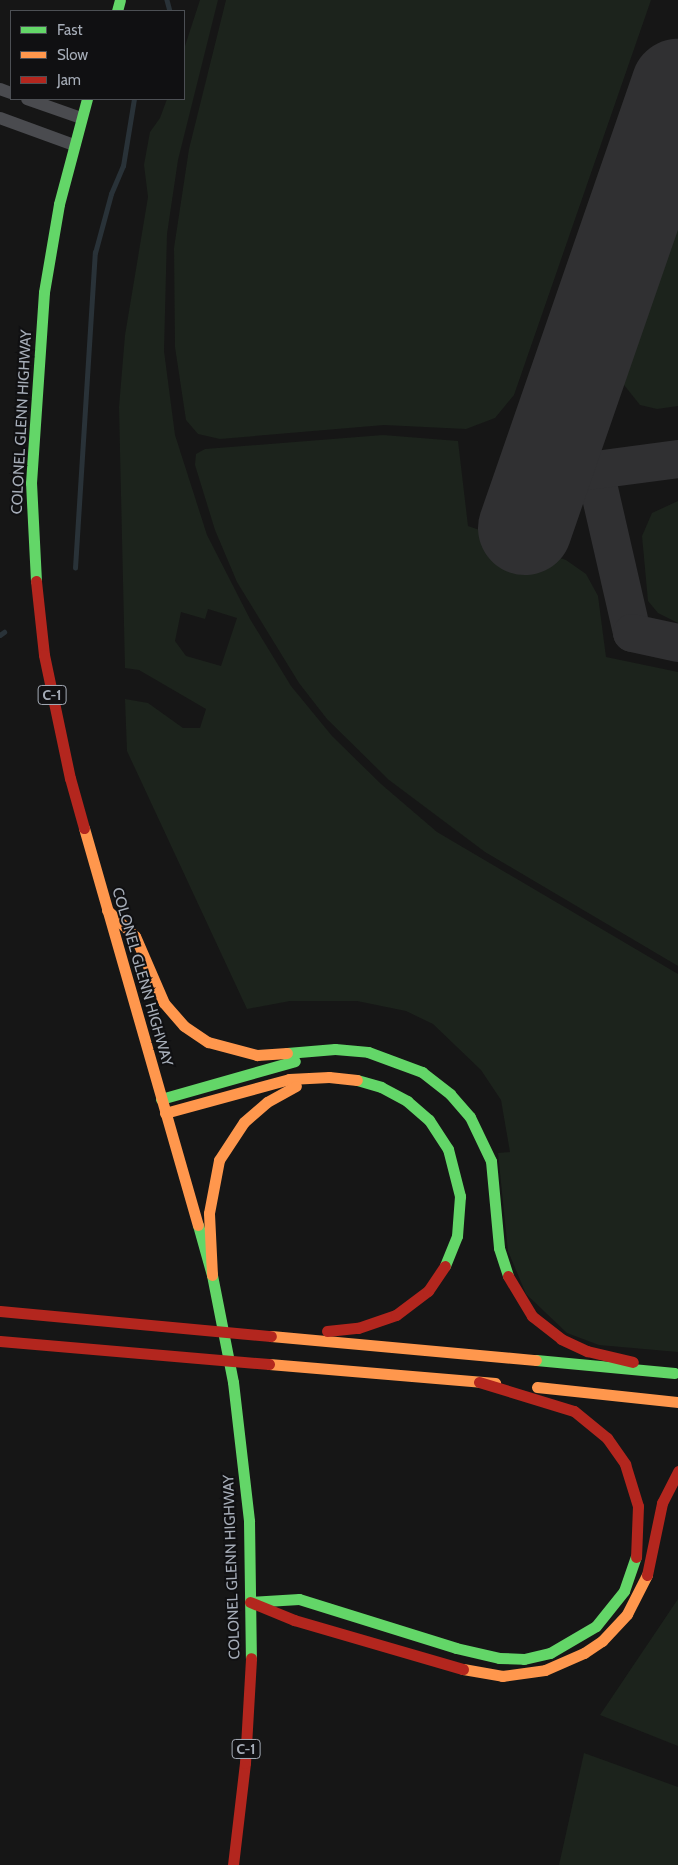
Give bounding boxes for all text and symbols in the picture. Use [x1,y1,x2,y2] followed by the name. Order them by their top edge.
[10,10,185,100] legend
[57,21,82,39] text: Fast
[57,46,88,64] text: Slow
[57,71,81,89] text: Jam
[8,329,36,515] street label: COLONEL GLENN HIGHWAY
[37,684,67,706] road number: C-1
[108,886,176,1068] street label: COLONEL GLENN HIGHWAY
[220,1474,244,1660] street label: COLONEL GLENN HIGHWAY
[231,1738,261,1760] road number: C-1

